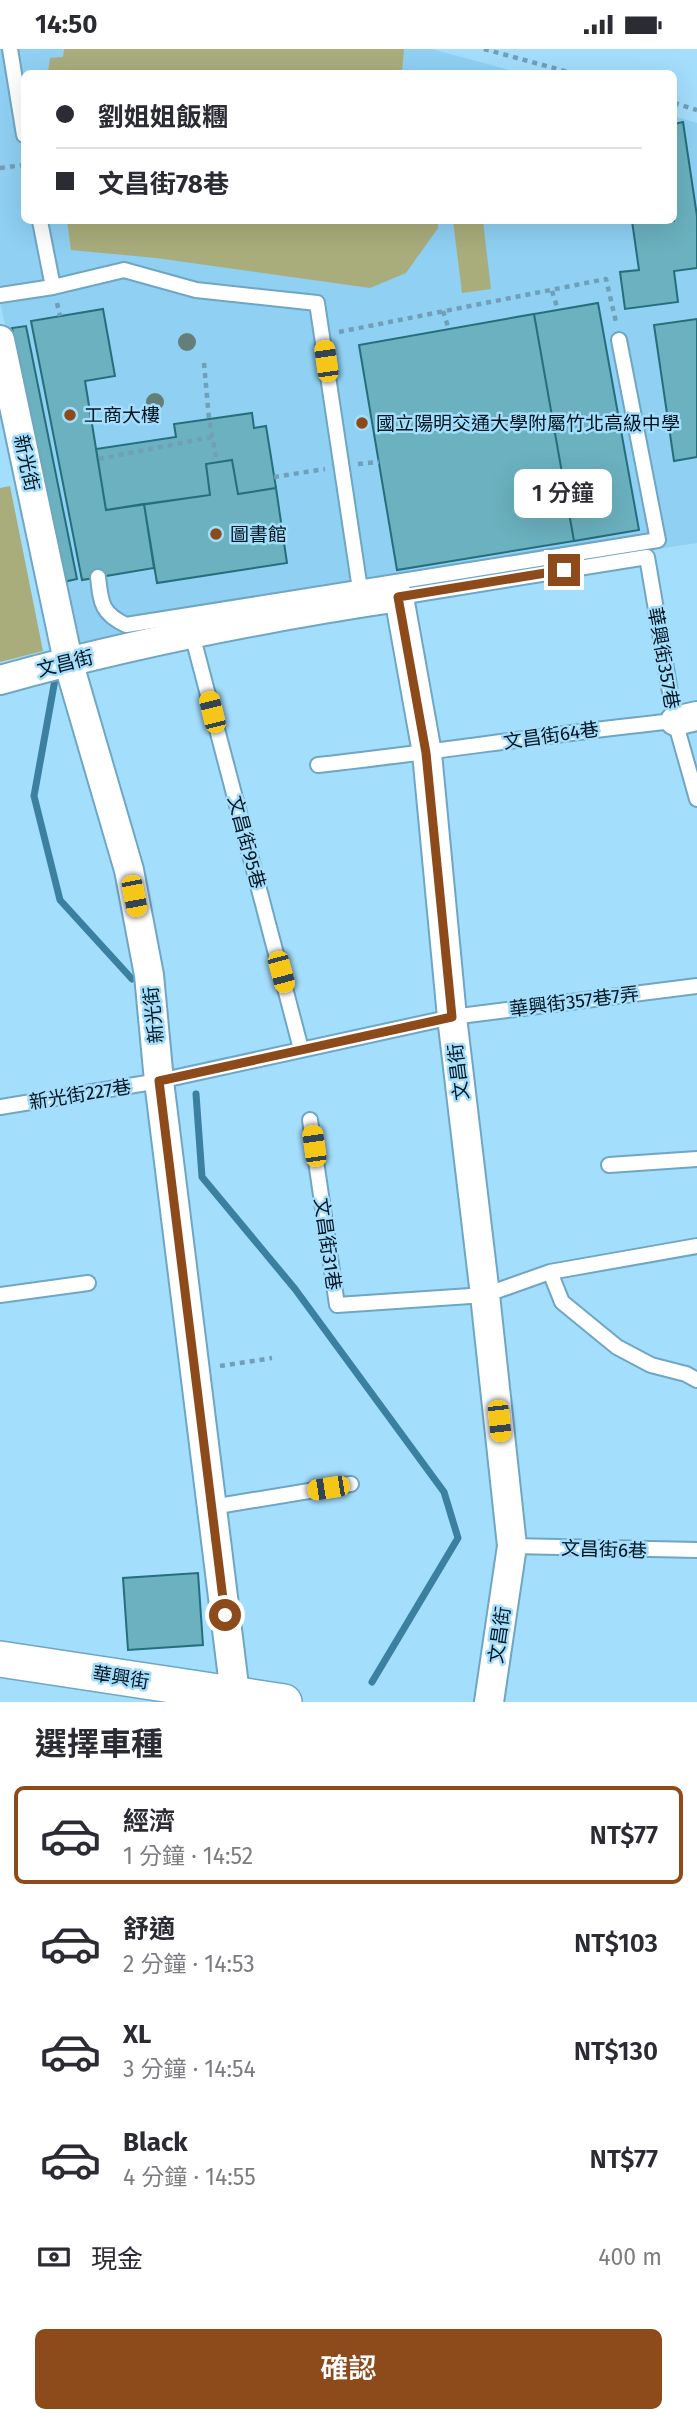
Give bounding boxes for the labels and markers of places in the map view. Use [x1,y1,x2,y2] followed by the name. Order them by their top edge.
[84,404,160,427] place label: 工商大樓
[62,407,78,423] marker: 工商大樓
[376,412,680,435] place label: 國立陽明交通大學附屬竹北高級中學
[354,415,370,431] marker: 國立陽明交通大學附屬竹北高級中學
[230,523,287,546] place label: 圖書館
[208,526,224,542] marker: 圖書館

